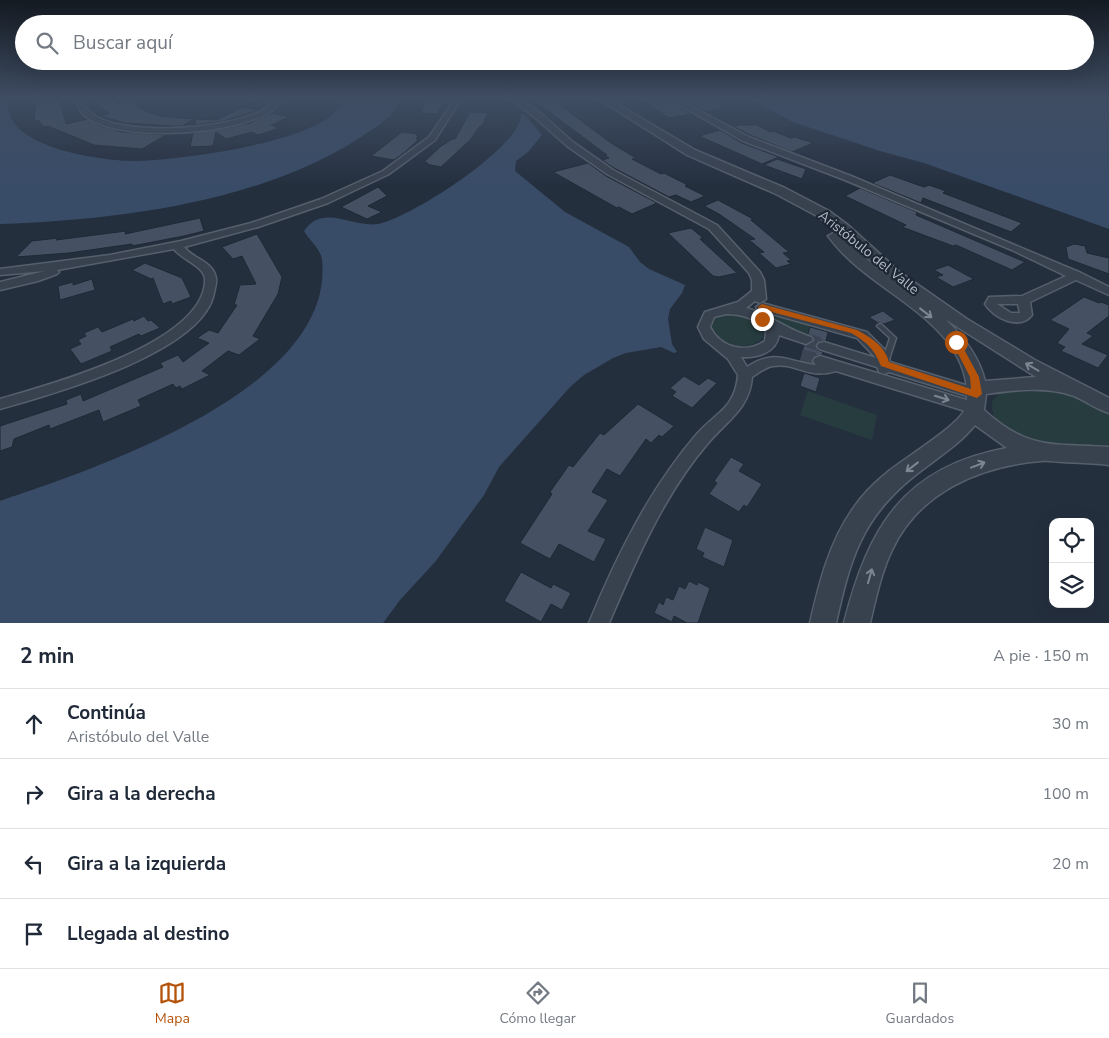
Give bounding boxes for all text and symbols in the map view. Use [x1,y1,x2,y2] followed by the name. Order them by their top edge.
[15,15,1094,70] search box
[33,29,61,57] icon: search
[73,30,172,56] text: Buscar aquí
[814,206,923,299] street label: Aristóbulo del Valle
[919,307,932,318] one-way arrow
[751,308,774,331] route end
[945,331,968,354] route start
[1025,361,1039,371] one-way arrow
[934,393,950,403] one-way arrow
[970,460,985,469] one-way arrow
[905,462,919,472] one-way arrow
[1049,518,1094,608] map controls
[1049,518,1094,563] button: locate
[1049,563,1094,608] button: layers
[866,568,875,584] one-way arrow
[20,642,74,670] text: 2 min
[993,645,1089,667] text: A pie · 150 m
[67,700,146,726] text: Continúa
[20,710,48,738] icon: ahead
[1052,713,1089,735] text: 30 m
[67,726,209,748] text: Aristóbulo del Valle
[20,780,48,808] icon: right
[67,781,216,807] text: Gira a la derecha
[1042,783,1089,805] text: 100 m
[20,850,48,878] icon: left
[67,851,226,877] text: Gira a la izquierda
[1052,853,1089,875] text: 20 m
[20,920,48,948] icon: arrive
[67,921,229,947] text: Llegada al destino
[155,979,190,1028] tab: Mapa
[499,979,576,1028] tab: Cómo llegar
[886,979,954,1028] tab: Guardados

